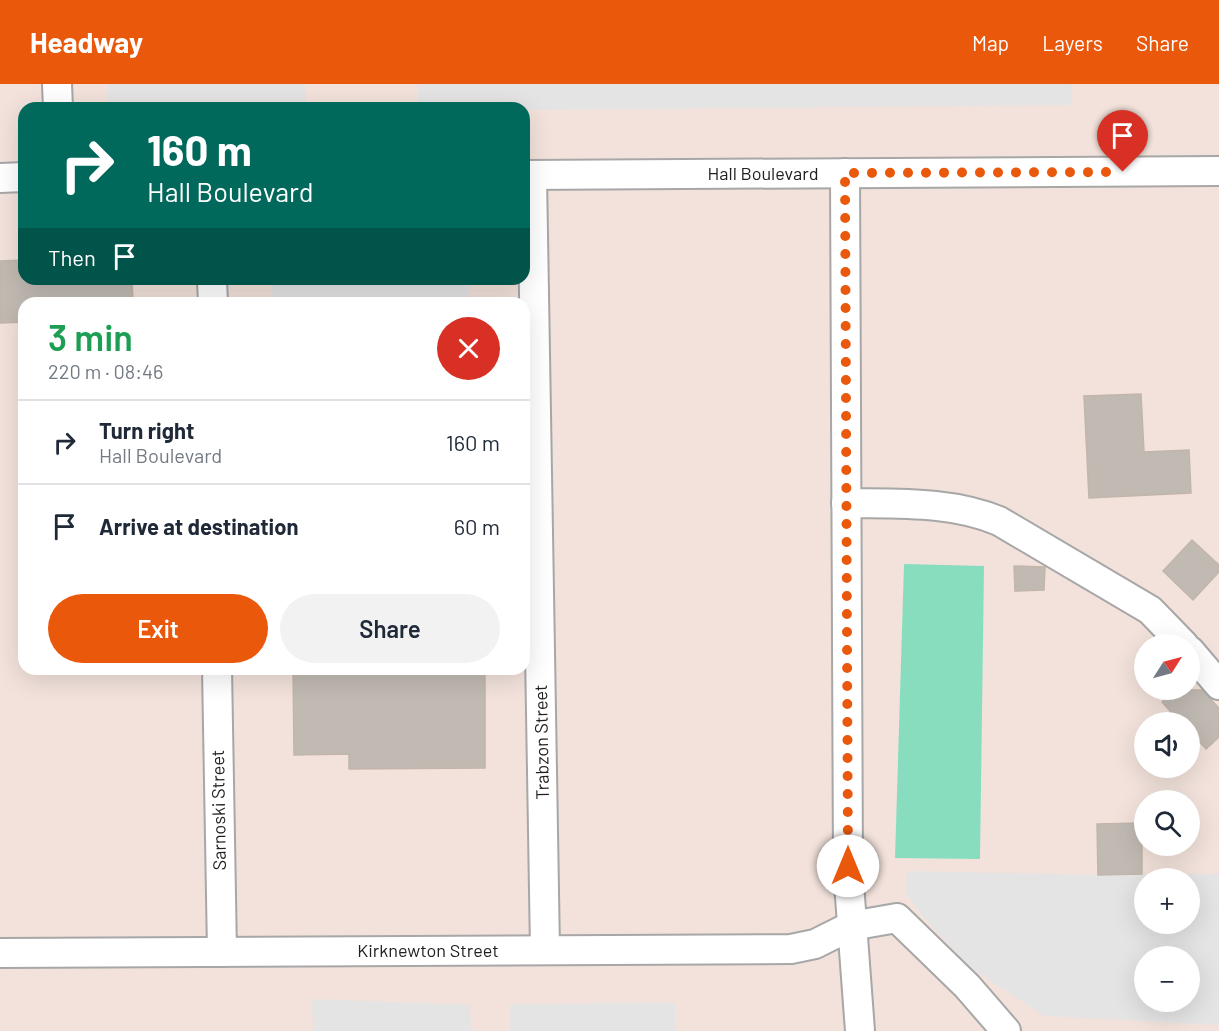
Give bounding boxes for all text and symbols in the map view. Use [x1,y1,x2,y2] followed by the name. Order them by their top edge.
[30,25,143,59] text: Headway
[972,30,1009,55] text: Map
[1042,30,1103,55] text: Layers
[1136,30,1189,55] text: Share
[1097,110,1148,172] pin
[1106,119,1139,152] icon: arrive
[147,124,252,174] text: 160 m
[48,126,126,204] icon: right
[708,162,818,184] street label: Hall Boulevard
[147,175,313,207] text: Hall Boulevard
[108,240,141,273] icon: arrive
[48,244,96,270] text: Then
[48,315,133,358] text: 3 min
[437,317,500,380] button: close
[48,359,163,383] text: 220 m · 08:46
[99,417,194,443] text: Turn right
[48,426,81,459] icon: right
[446,429,500,455] text: 160 m
[99,443,222,467] text: Hall Boulevard
[48,510,81,543] icon: arrive
[99,513,298,539] text: Arrive at destination
[454,513,500,539] text: 60 m
[48,594,268,663] button: Exit
[280,594,500,663] button: Share
[1134,634,1200,700] north arrow
[1134,634,1200,1012] map controls
[529,684,553,800] street label: Trabzon Street
[1134,712,1200,778] button: sound
[206,750,230,871] street label: Sarnoski Street
[1134,790,1200,856] button: search
[816,834,880,898] position arrow
[1134,868,1200,934] button: +
[357,939,499,961] street label: Kirknewton Street
[1134,946,1200,1012] button: −

